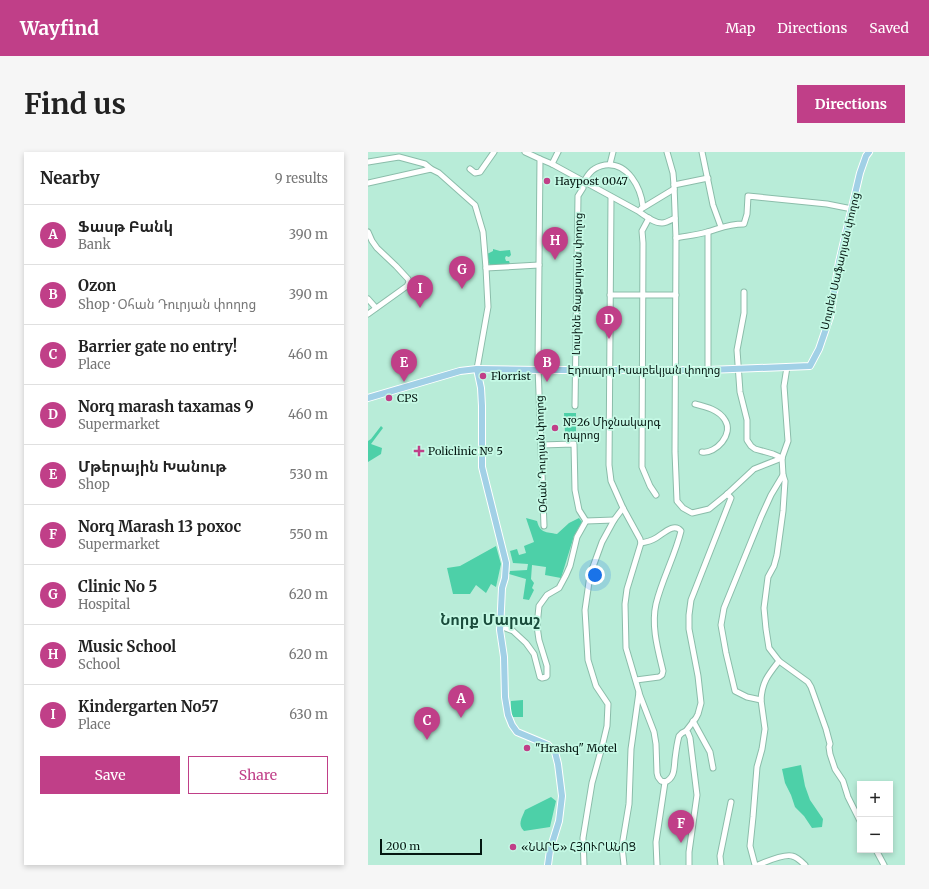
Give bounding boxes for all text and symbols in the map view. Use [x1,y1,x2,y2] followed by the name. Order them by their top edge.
[20,16,99,40] text: Wayfind
[725,19,755,37] text: Map
[777,19,847,37] text: Directions
[869,19,909,37] text: Saved
[797,85,905,123] button: Directions
[24,86,126,122] text: Find us
[40,167,100,189] text: Nearby
[275,170,328,187] text: 9 results
[555,174,628,188] place label: Haypost 0047
[542,176,552,186] marker: Haypost 0047
[817,191,863,331] street label: Սուրեն Սաֆարյան փողոց
[569,213,585,355] street label: Լուսինե Զաքարյան փողոց
[78,217,173,236] text: Ֆասթ Բանկ
[48,226,58,243] text: A
[289,226,328,243] text: 390 m
[542,227,568,260] pin: H
[78,236,111,253] text: Bank
[449,256,475,289] pin: G
[407,275,433,308] pin: I
[78,276,116,295] text: Ozon
[48,286,58,303] text: B
[289,286,328,303] text: 390 m
[78,296,256,313] text: Shop · Օհան Դուրյան փողոց
[596,306,622,339] pin: D
[78,337,237,356] text: Barrier gate no entry!
[49,346,57,363] text: C
[288,346,328,363] text: 460 m
[391,349,417,382] pin: E
[534,349,560,382] pin: B
[78,356,111,373] text: Place
[568,363,720,377] street label: Էդուարդ Իսաբեկյան փողոց
[491,369,531,383] place label: Florrist
[478,371,488,381] marker: Florrist
[397,391,418,405] place label: CPS
[384,393,394,403] marker: CPS
[532,395,550,513] street label: Օհան Դուրյան փողոց
[78,397,254,416] text: Norq marash taxamas 9
[48,406,58,423] text: D
[288,406,328,423] text: 460 m
[563,415,661,442] place label: №26 Միջնակարգ դպրոց
[78,416,160,433] text: Supermarket
[550,423,560,433] marker: №26 Միջնակարգ դպրոց
[428,444,503,458] place label: Policlinic № 5
[413,445,425,457] marker: Policlinic № 5
[78,457,227,476] text: Մթերային Խանութ
[49,466,57,483] text: E
[289,466,328,483] text: 530 m
[78,476,110,493] text: Shop
[78,517,241,536] text: Norq Marash 13 poxoc
[49,526,57,543] text: F
[289,526,328,543] text: 550 m
[78,536,160,553] text: Supermarket
[585,565,605,585] your location
[78,577,157,596] text: Clinic No 5
[48,586,58,603] text: G
[289,586,328,603] text: 620 m
[78,596,130,613] text: Hospital
[440,610,540,629] district label: Նորք Մարաշ
[78,637,176,656] text: Music School
[48,646,58,663] text: H
[289,646,328,663] text: 620 m
[78,656,120,673] text: School
[448,685,474,718] pin: A
[78,697,218,716] text: Kindergarten No57
[50,706,56,723] text: I
[289,706,328,723] text: 630 m
[414,707,440,740] pin: C
[78,716,111,733] text: Place
[535,741,618,755] place label: "Hrashq" Motel
[522,743,532,753] marker: "Hrashq" Motel
[40,756,180,794] button: Save
[188,756,328,794] button: Share
[857,781,893,853] map controls
[857,781,893,817] button: +
[668,810,694,843] pin: F
[857,817,893,853] button: −
[380,837,482,856] scale bar
[386,839,420,853] text: 200 m
[521,840,636,854] place label: «ՆԱՐԵ» ՀՅՈՒՐԱՆՈՑ
[508,842,518,852] marker: «ՆԱՐԵ» ՀՅՈՒՐԱՆՈՑ

